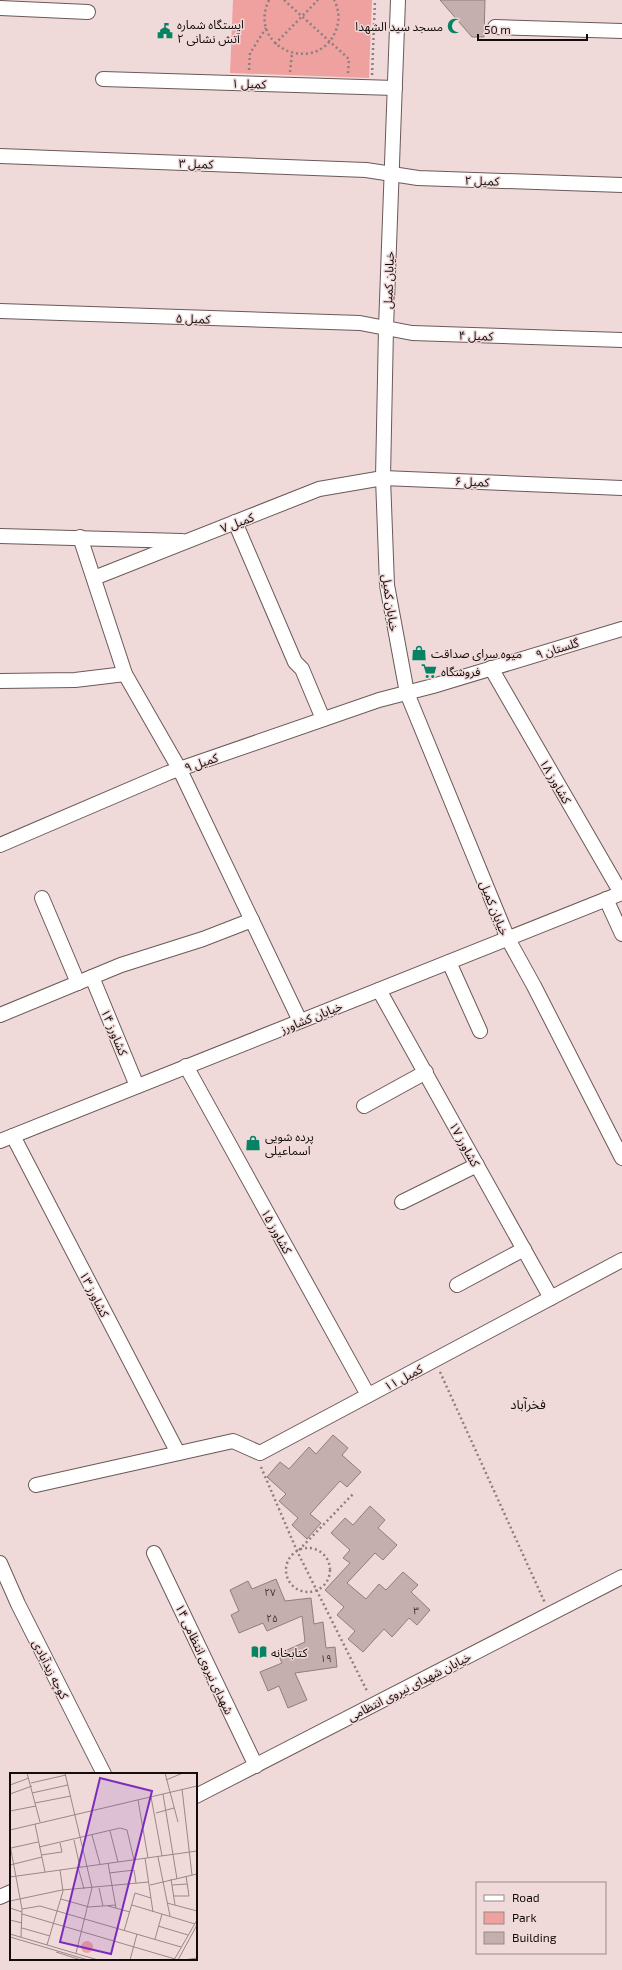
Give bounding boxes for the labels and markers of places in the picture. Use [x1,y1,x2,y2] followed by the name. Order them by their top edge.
[177,17,244,46] place label: ایستگاه شماره ۲ آتش نشانی
[446,17,464,35] mosque icon: مسجد سید الشهدا
[355,19,443,34] place label: مسجد سید الشهدا
[156,22,174,40] public building icon: ایستگاه شماره ۲ آتش نشانی
[410,644,428,662] shop icon: میوه سرای صداقت
[431,646,522,661] place label: میوه سرای صداقت
[420,662,438,680] supermarket icon: فروشگاه
[441,664,480,679] place label: فروشگاه
[265,1129,314,1158] place label: پرده شویی اسماعیلی
[244,1134,262,1152] shop icon: پرده شویی اسماعیلی
[250,1643,268,1661] library icon: کتابخانه
[271,1645,308,1660] place label: کتابخانه

